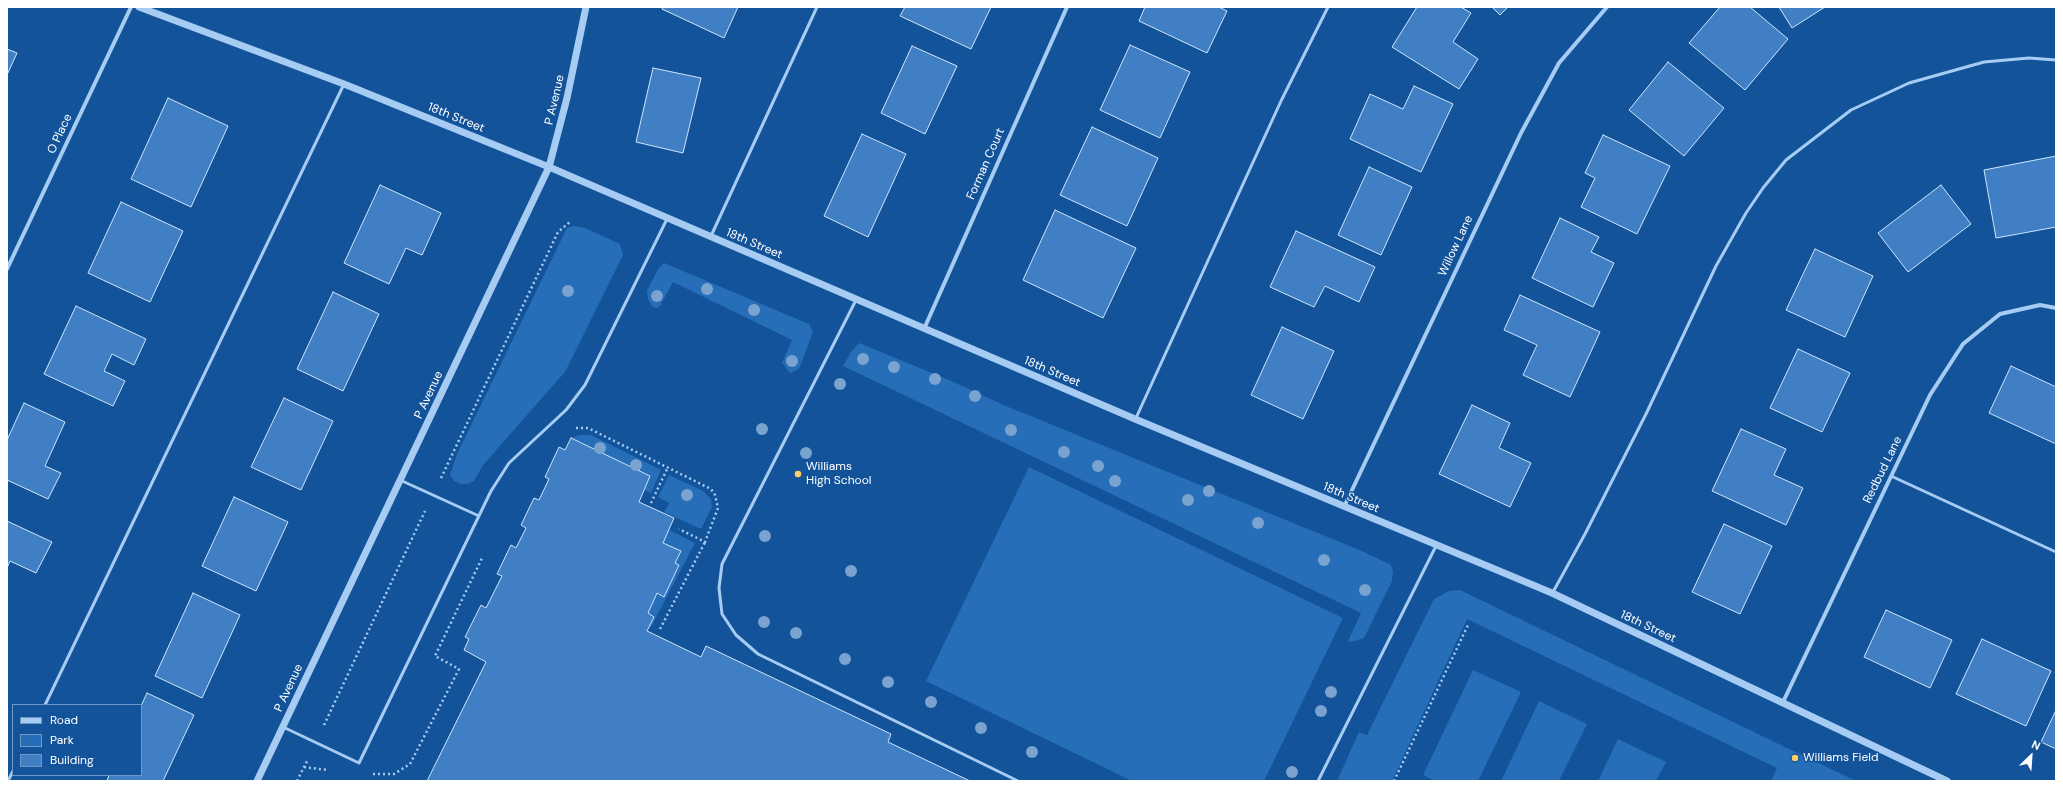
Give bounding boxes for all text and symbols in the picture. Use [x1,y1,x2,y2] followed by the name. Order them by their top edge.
[542,74,568,126] street label: P Avenue
[426,100,486,136] street label: 18th Street
[45,112,75,156] street label: O Place
[964,126,1008,202] street label: Forman Court
[1436,213,1476,279] street label: Willow Lane
[724,226,784,262] street label: 18th Street
[1022,354,1082,390] street label: 18th Street
[412,369,446,421] street label: P Avenue
[1861,434,1905,506] street label: Redbud Lane
[806,460,871,488] place label: Williams High School
[793,469,803,479] marker: Williams High School
[1321,480,1381,516] street label: 18th Street
[1618,608,1678,646] street label: 18th Street
[272,662,306,714] street label: P Avenue
[12,704,142,776] legend
[50,712,78,728] text: Road
[50,732,74,748] text: Park
[2011,736,2051,776] north arrow
[2029,737,2043,753] text: N
[1803,751,1878,765] place label: Williams Field
[50,752,94,768] text: Building
[1790,753,1800,763] marker: Williams Field

